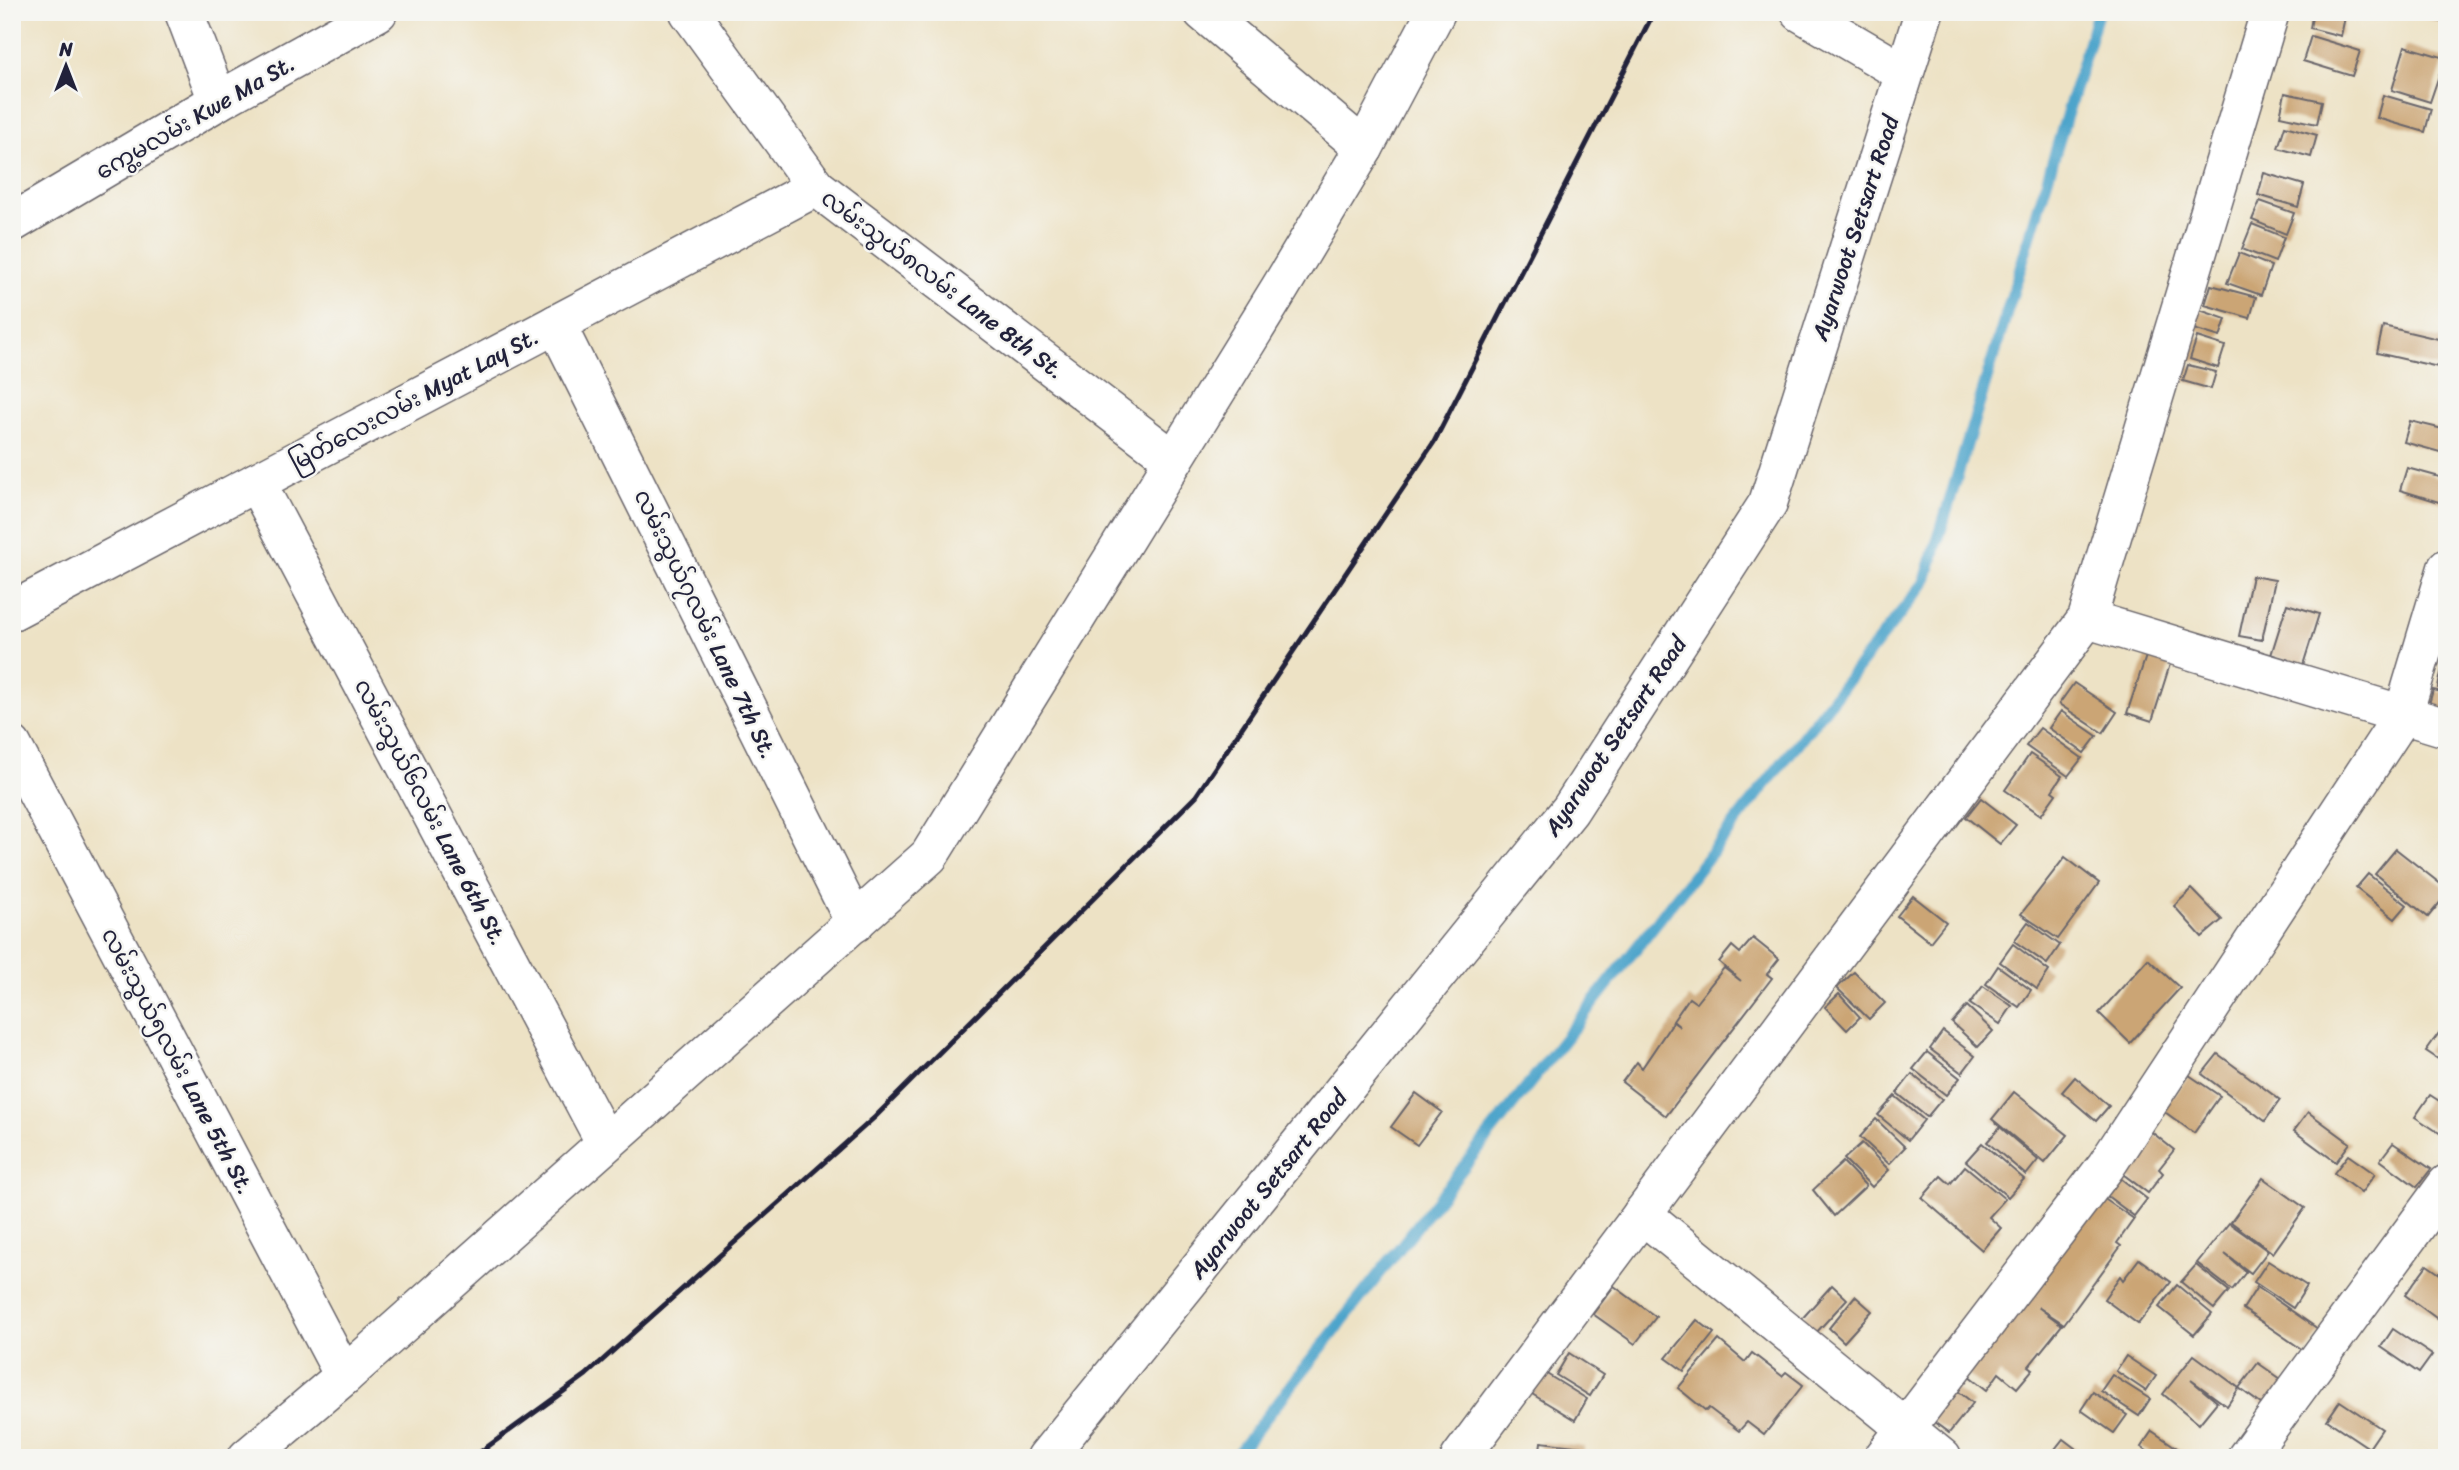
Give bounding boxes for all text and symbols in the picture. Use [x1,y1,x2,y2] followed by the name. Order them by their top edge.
[32,32,102,102] north arrow
[58,33,73,66] text: N
[88,43,303,191] street label: ကွေ့မလမ်း Kwe Ma St.
[1799,108,1912,347] street label: Ayarwoot Setsart Road
[812,179,1074,390] street label: လမ်းသွယ်၈လမ်း Lane 8th St.
[282,316,546,483] street label: မြတ်လေးလမ်း Myat Lay St.
[622,482,789,766] street label: လမ်းသွယ်၇လမ်း Lane 7th St.
[1532,626,1699,846] street label: Ayarwoot Setsart Road
[342,671,519,953] street label: လမ်းသွယ်၆လမ်း Lane 6th St.
[89,920,266,1202] street label: လမ်းသွယ်၅လမ်း Lane 5th St.
[1178,1079,1359,1289] street label: Ayarwoot Setsart Road

